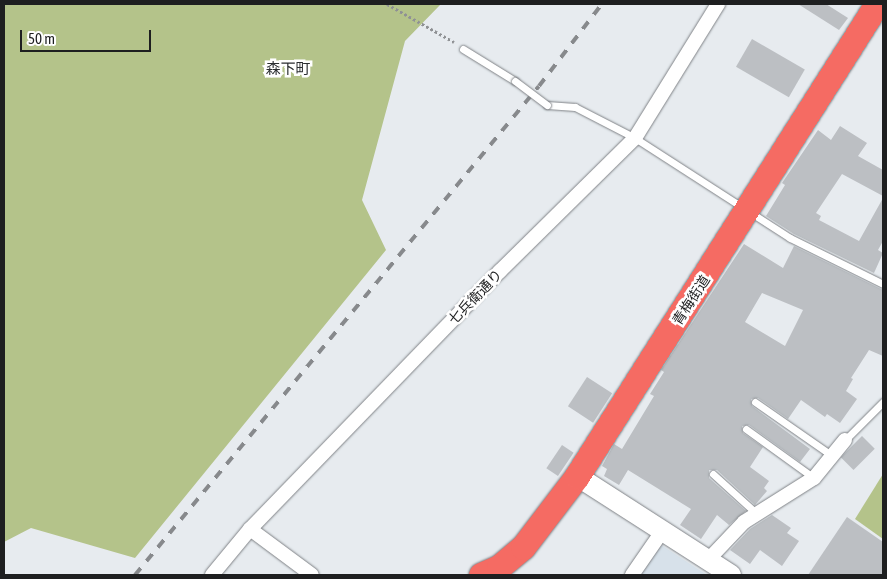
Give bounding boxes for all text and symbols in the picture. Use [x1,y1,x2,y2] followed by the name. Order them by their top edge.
[22,20,154,52] scale bar
[28,30,55,47] text: 50 m
[266,60,310,78] district label: 森下町
[445,266,505,328] street label: 七兵衛通り
[669,272,713,328] street label: 青梅街道

